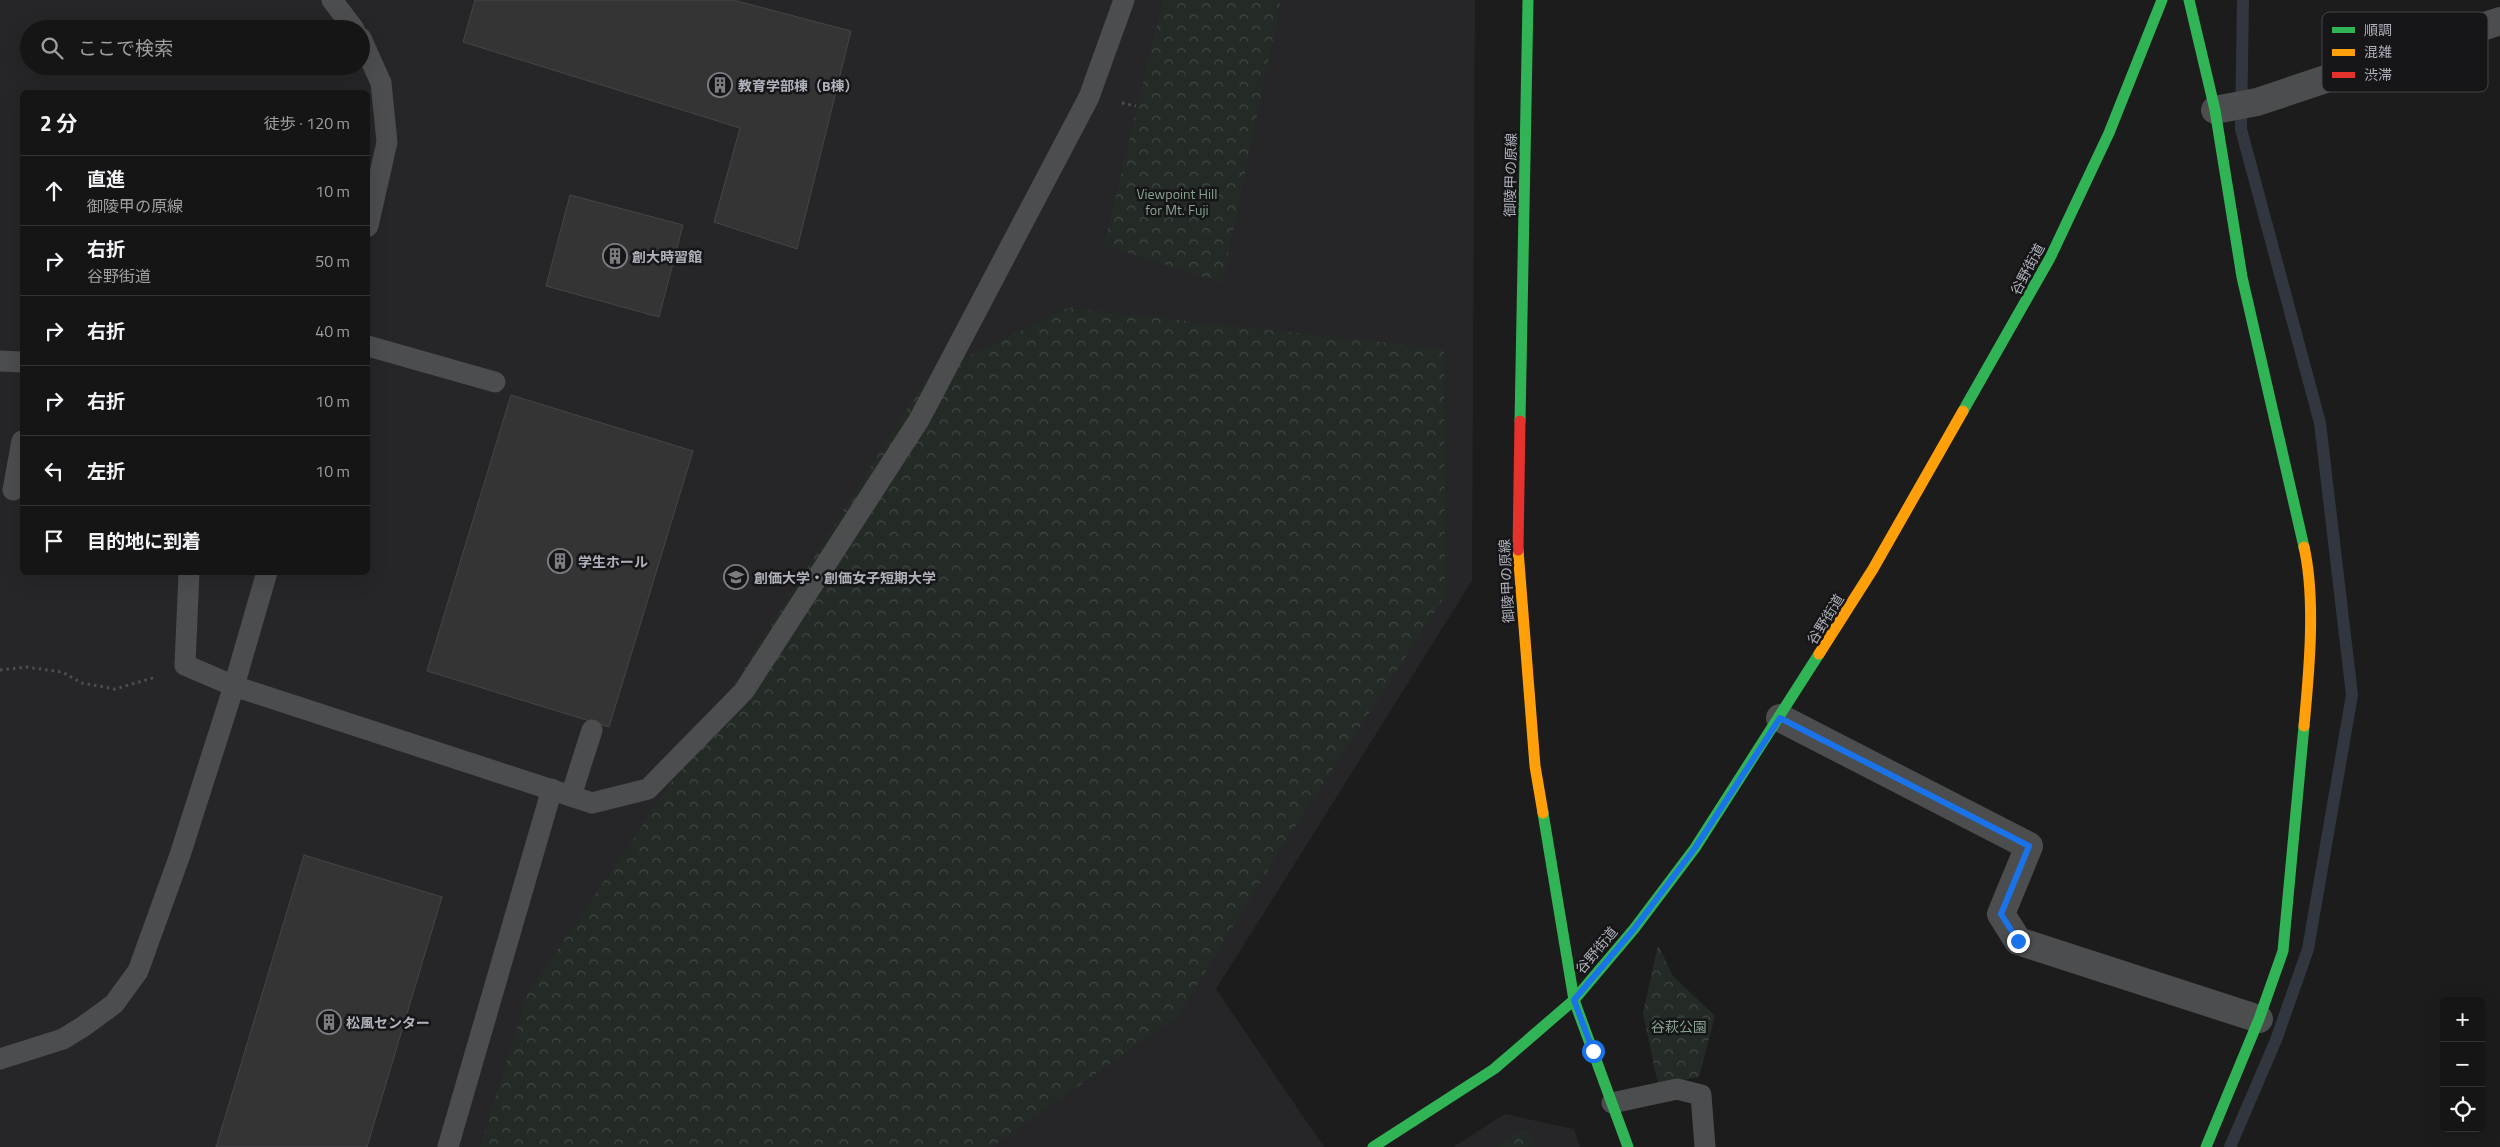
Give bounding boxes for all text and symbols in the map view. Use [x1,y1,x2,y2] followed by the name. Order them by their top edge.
[2322,12,2488,92] legend
[2364,19,2392,40] text: 順調
[20,20,370,75] search box
[78,33,173,62] text: ここで検索
[38,34,66,62] icon: search
[2364,41,2392,62] text: 混雑
[2364,64,2392,85] text: 渋滞
[707,72,733,98] building icon: 教育学部棟（B棟）
[738,75,859,96] place label: 教育学部棟（B棟）
[40,107,77,139] text: 2 分
[264,111,350,135] text: 徒歩 · 120 m
[1499,133,1521,217] street label: 御陵甲の原線
[87,164,125,193] text: 直進
[40,177,68,205] icon: ahead
[315,179,350,203] text: 10 m
[1136,183,1218,220] park label: Viewpoint Hill for Mt. Fuji
[87,194,183,218] text: 御陵甲の原線
[87,234,125,263] text: 右折
[2005,239,2049,299] street label: 谷野街道
[602,243,628,269] building icon: 創大時習館
[632,246,702,267] place label: 創大時習館
[40,247,68,275] icon: right
[315,249,350,273] text: 50 m
[87,264,151,288] text: 谷野街道
[87,316,125,345] text: 右折
[40,317,68,345] icon: right
[315,319,350,343] text: 40 m
[87,386,125,415] text: 右折
[40,387,68,415] icon: right
[315,389,350,413] text: 10 m
[87,456,125,485] text: 左折
[40,457,68,485] icon: left
[315,459,350,483] text: 10 m
[87,526,201,555] text: 目的地に到着
[40,527,68,555] icon: arrive
[1493,539,1519,623] street label: 御陵甲の原線
[547,548,573,574] building icon: 学生ホール
[578,551,648,572] place label: 学生ホール
[723,564,749,590] school or university icon: 創価大学・創価女子短期大学
[754,567,936,588] place label: 創価大学・創価女子短期大学
[1801,590,1849,648] street label: 谷野街道
[1570,922,1622,978] street label: 谷野街道
[2007,930,2030,953] route end
[2440,997,2485,1132] map controls
[2440,997,2485,1042] button: +
[316,1009,342,1035] building icon: 松風センター
[346,1012,430,1033] place label: 松風センター
[1651,1016,1707,1037] park label: 谷萩公園
[1582,1040,1605,1063] route start
[2440,1042,2485,1087] button: −
[2440,1087,2485,1132] button: locate

